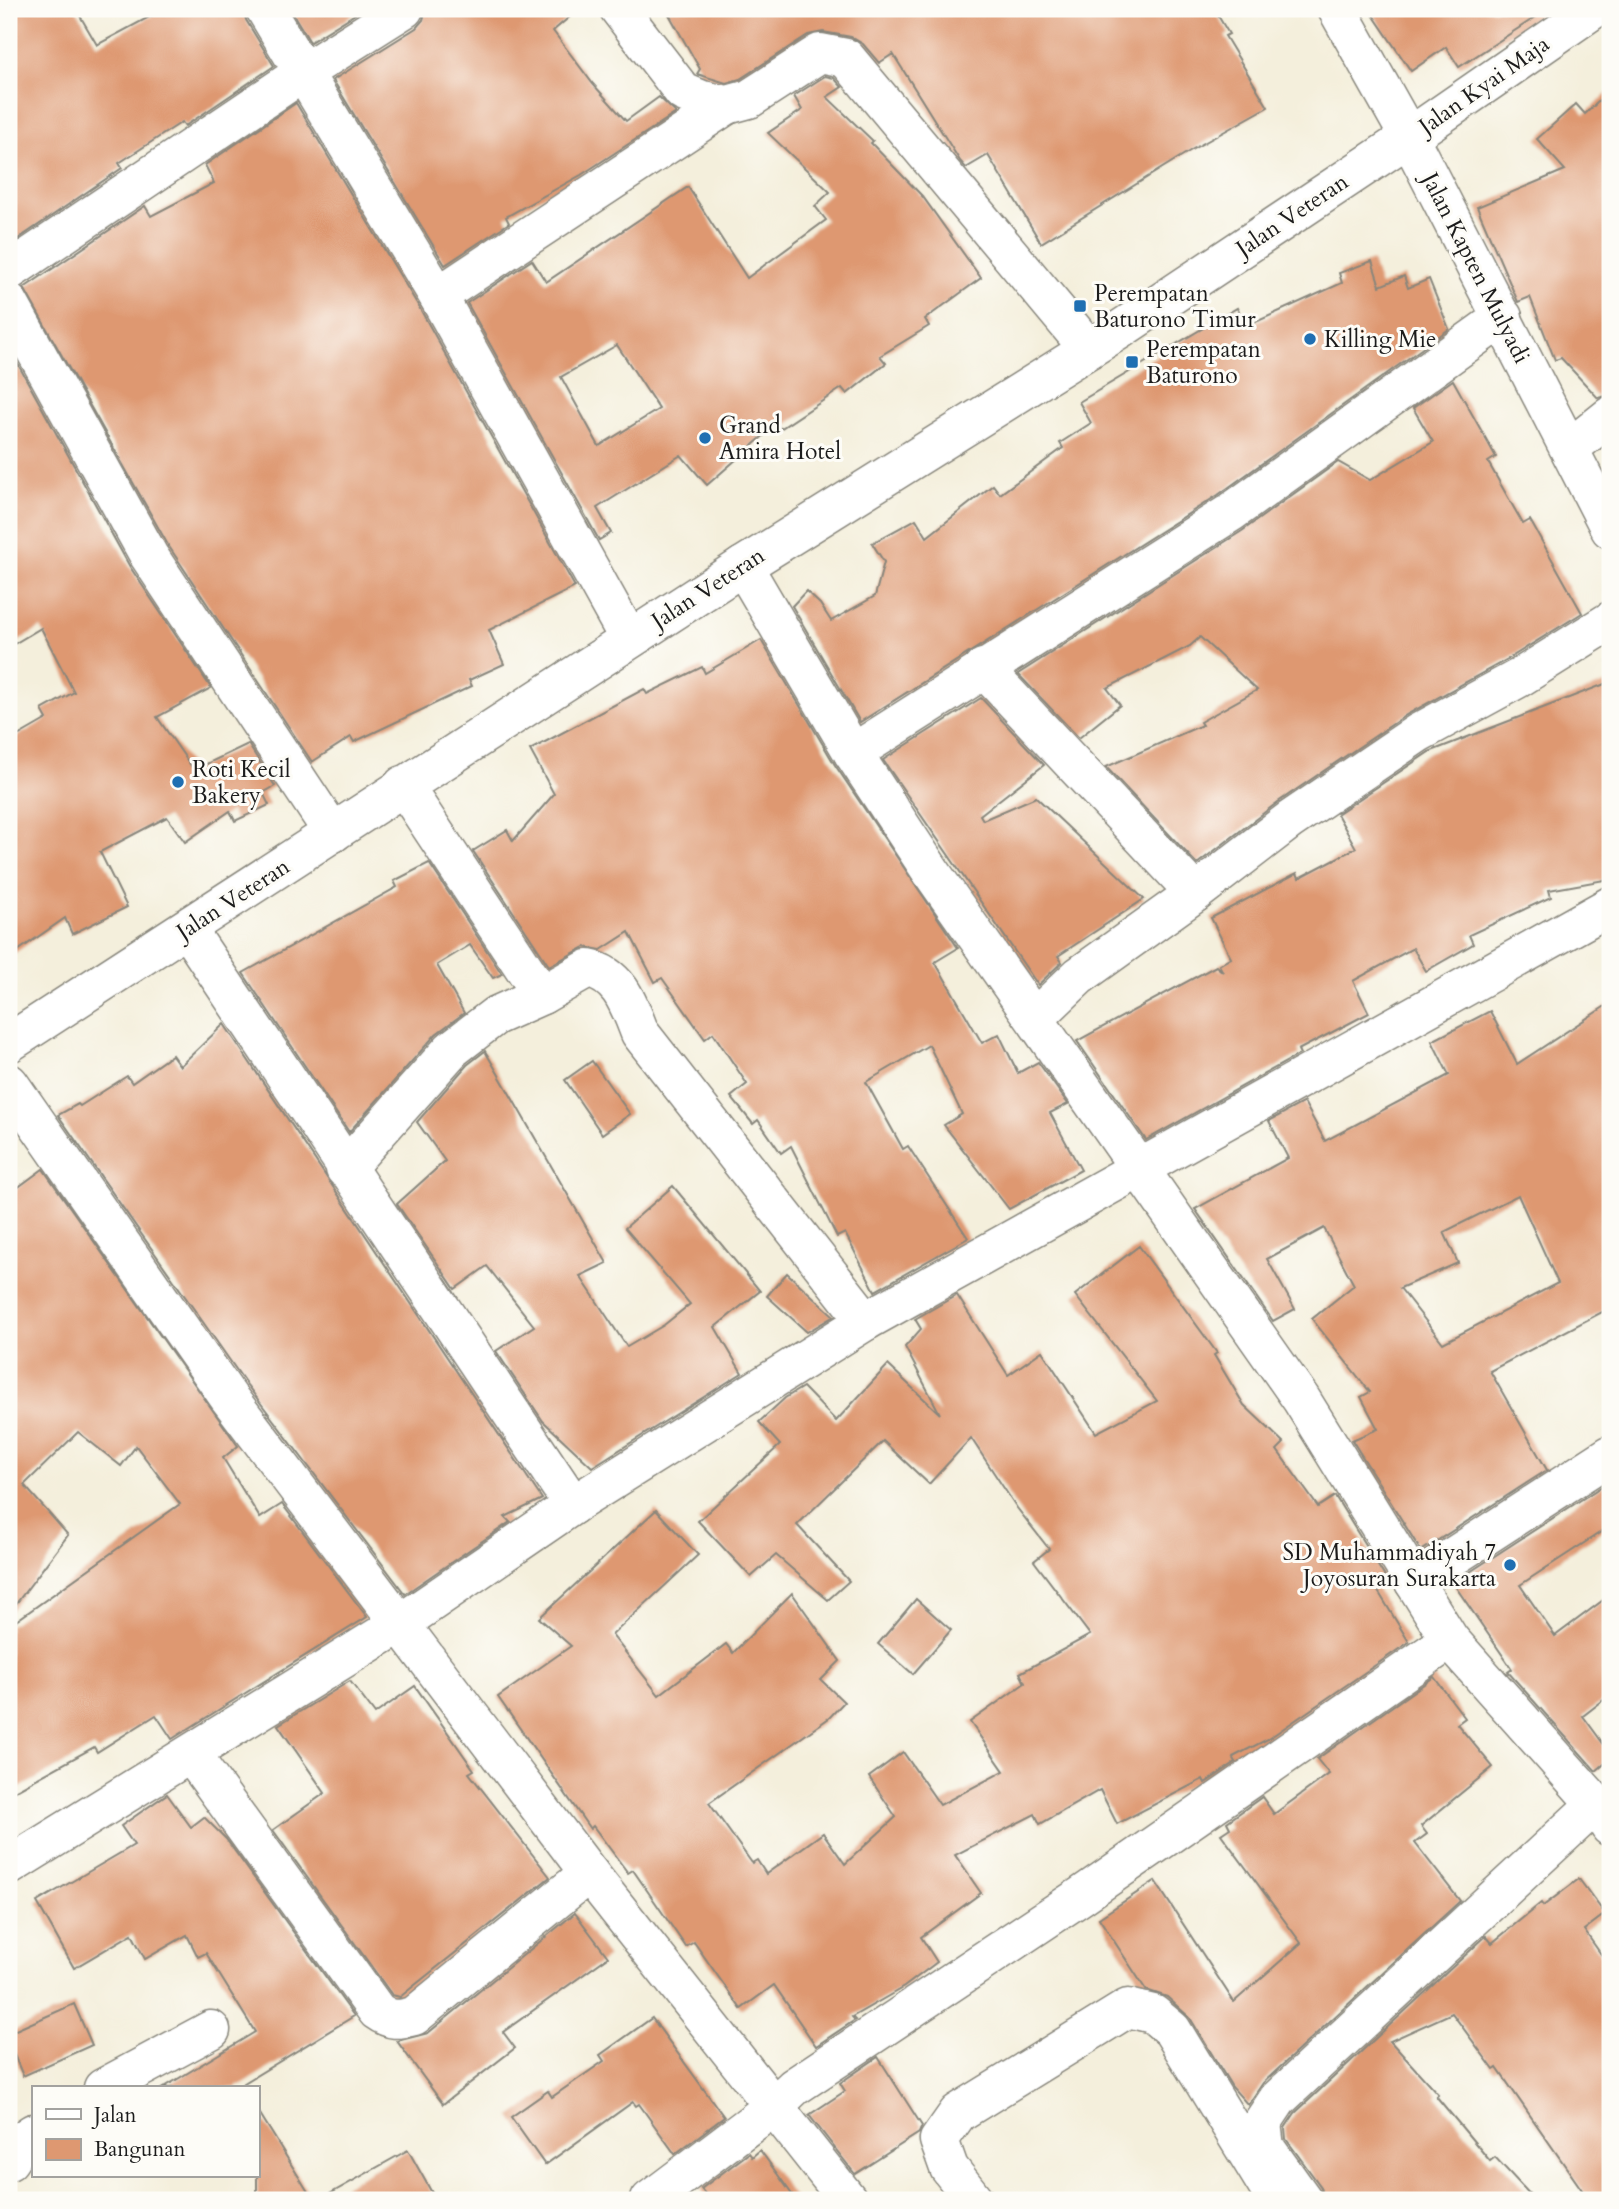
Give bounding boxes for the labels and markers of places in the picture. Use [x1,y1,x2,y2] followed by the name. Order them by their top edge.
[1094,278,1256,335] place label: Perempatan Baturono Timur
[1072,298,1088,314] marker: Perempatan Baturono Timur
[1324,324,1436,355] place label: Killing Mie
[1302,331,1318,347] marker: Killing Mie
[1146,334,1261,391] place label: Perempatan Baturono
[1124,354,1140,370] marker: Perempatan Baturono
[719,410,841,467] place label: Grand Amira Hotel
[697,430,713,446] marker: Grand Amira Hotel
[192,754,291,811] place label: Roti Kecil Bakery
[170,774,186,790] marker: Roti Kecil Bakery
[1283,1537,1496,1594] place label: SD Muhammadiyah 7 Joyosuran Surakarta
[1502,1557,1518,1573] marker: SD Muhammadiyah 7 Joyosuran Surakarta

